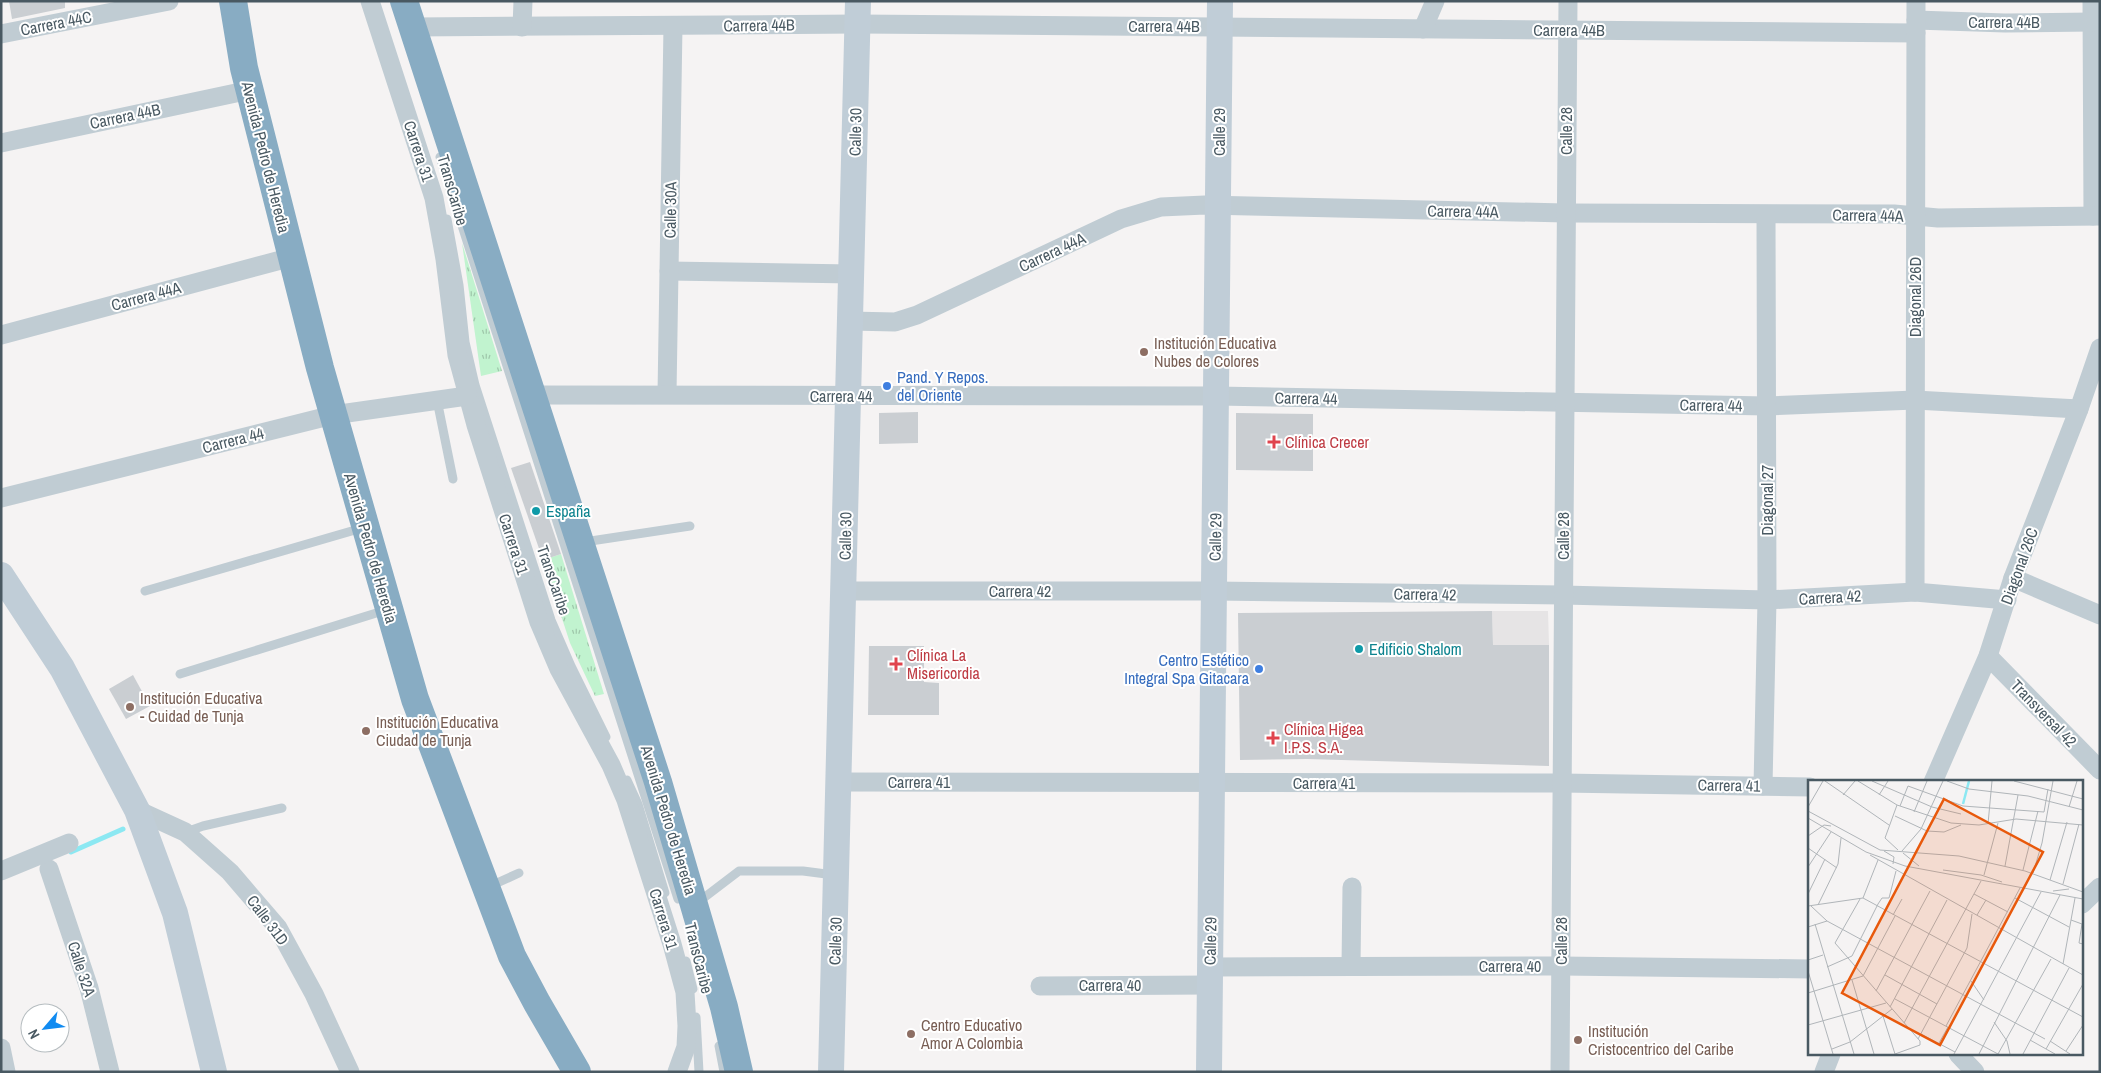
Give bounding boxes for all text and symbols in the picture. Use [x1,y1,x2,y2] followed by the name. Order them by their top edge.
[18,5,94,41] street label: Carrera 44C
[1968,11,2040,33] street label: Carrera 44B
[723,13,795,37] street label: Carrera 44B
[1128,15,1200,37] street label: Carrera 44B
[1533,19,1605,41] street label: Carrera 44B
[236,78,296,236] street label: Avenida Pedro de Heredia
[88,98,162,134] street label: Carrera 44B
[1555,107,1577,155] street label: Calle 28
[844,108,866,156] street label: Calle 30
[1208,108,1230,156] street label: Calle 29
[399,118,439,185] street label: Carrera 31
[432,152,474,228] street label: TransCaribe
[659,181,681,239] street label: Calle 30A
[1427,199,1499,223] street label: Carrera 44A
[1832,203,1904,227] street label: Carrera 44A
[1015,227,1089,277] street label: Carrera 44A
[1904,257,1926,337] street label: Diagonal 26D
[109,276,184,316] street label: Carrera 44A
[1154,332,1277,372] place label: Institución Educativa Nubes de Colores
[1138,346,1150,358] marker: Institución Educativa Nubes de Colores
[897,366,988,406] place label: Pand. Y Repos. del Oriente
[881,380,893,392] marker: Pand. Y Repos. del Oriente
[810,385,872,407] street label: Carrera 44
[1274,386,1338,410] street label: Carrera 44
[1679,393,1743,417] street label: Carrera 44
[200,422,266,458] street label: Carrera 44
[1285,431,1369,453] place label: Clínica Crecer
[1267,435,1281,449] marker: Clínica Crecer
[1756,465,1778,535] street label: Diagonal 27
[339,469,403,626] street label: Avenida Pedro de Heredia
[546,500,591,522] place label: España
[530,505,542,517] marker: España
[494,511,534,578] street label: Carrera 31
[834,512,856,560] street label: Calle 30
[1552,512,1574,560] street label: Calle 28
[1204,513,1226,561] street label: Calle 29
[1995,525,2043,607] street label: Diagonal 26C
[532,542,576,618] street label: TransCaribe
[989,580,1051,602] street label: Carrera 42
[1393,582,1457,606] street label: Carrera 42
[1798,584,1862,610] street label: Carrera 42
[1369,638,1462,660] place label: Edificio Shalom
[1353,643,1365,655] marker: Edificio Shalom
[907,644,981,684] place label: Clínica La Misericordia
[1124,649,1250,689] place label: Centro Estético Integral Spa Gitacara
[889,657,903,671] marker: Clínica La Misericordia
[1253,663,1265,675] marker: Centro Estético Integral Spa Gitacara
[2006,674,2082,752] street label: Transversal 42
[140,687,263,727] place label: Institución Educativa - Cuidad de Tunja
[124,701,136,713] marker: Institución Educativa - Cuidad de Tunja
[376,711,499,751] place label: Institución Educativa Ciudad de Tunja
[1284,718,1364,758] place label: Clínica Higea I.P.S. S.A.
[360,725,372,737] marker: Institución Educativa Ciudad de Tunja
[1266,731,1280,745] marker: Clínica Higea I.P.S. S.A.
[636,742,702,898] street label: Avenida Pedro de Heredia
[888,771,951,793] street label: Carrera 41
[1293,772,1356,794] street label: Carrera 41
[1697,773,1761,797] street label: Carrera 41
[1808,780,2084,1056] inset map
[644,886,684,953] street label: Carrera 31
[242,890,294,950] street label: Calle 31D
[823,917,847,965] street label: Calle 30
[1199,917,1221,965] street label: Calle 29
[1550,917,1572,965] street label: Calle 28
[680,920,718,996] street label: TransCaribe
[63,939,101,1000] street label: Calle 32A
[1479,955,1541,977] street label: Carrera 40
[1079,974,1141,996] street label: Carrera 40
[20,1003,70,1053] north arrow
[920,1014,1024,1054] place label: Centro Educativo Amor A Colombia
[1588,1020,1734,1060] place label: Institución Cristocentrico del Caribe
[24,1026,43,1042] text: N
[905,1028,917,1040] marker: Centro Educativo Amor A Colombia
[1572,1034,1584,1046] marker: Institución Cristocentrico del Caribe

